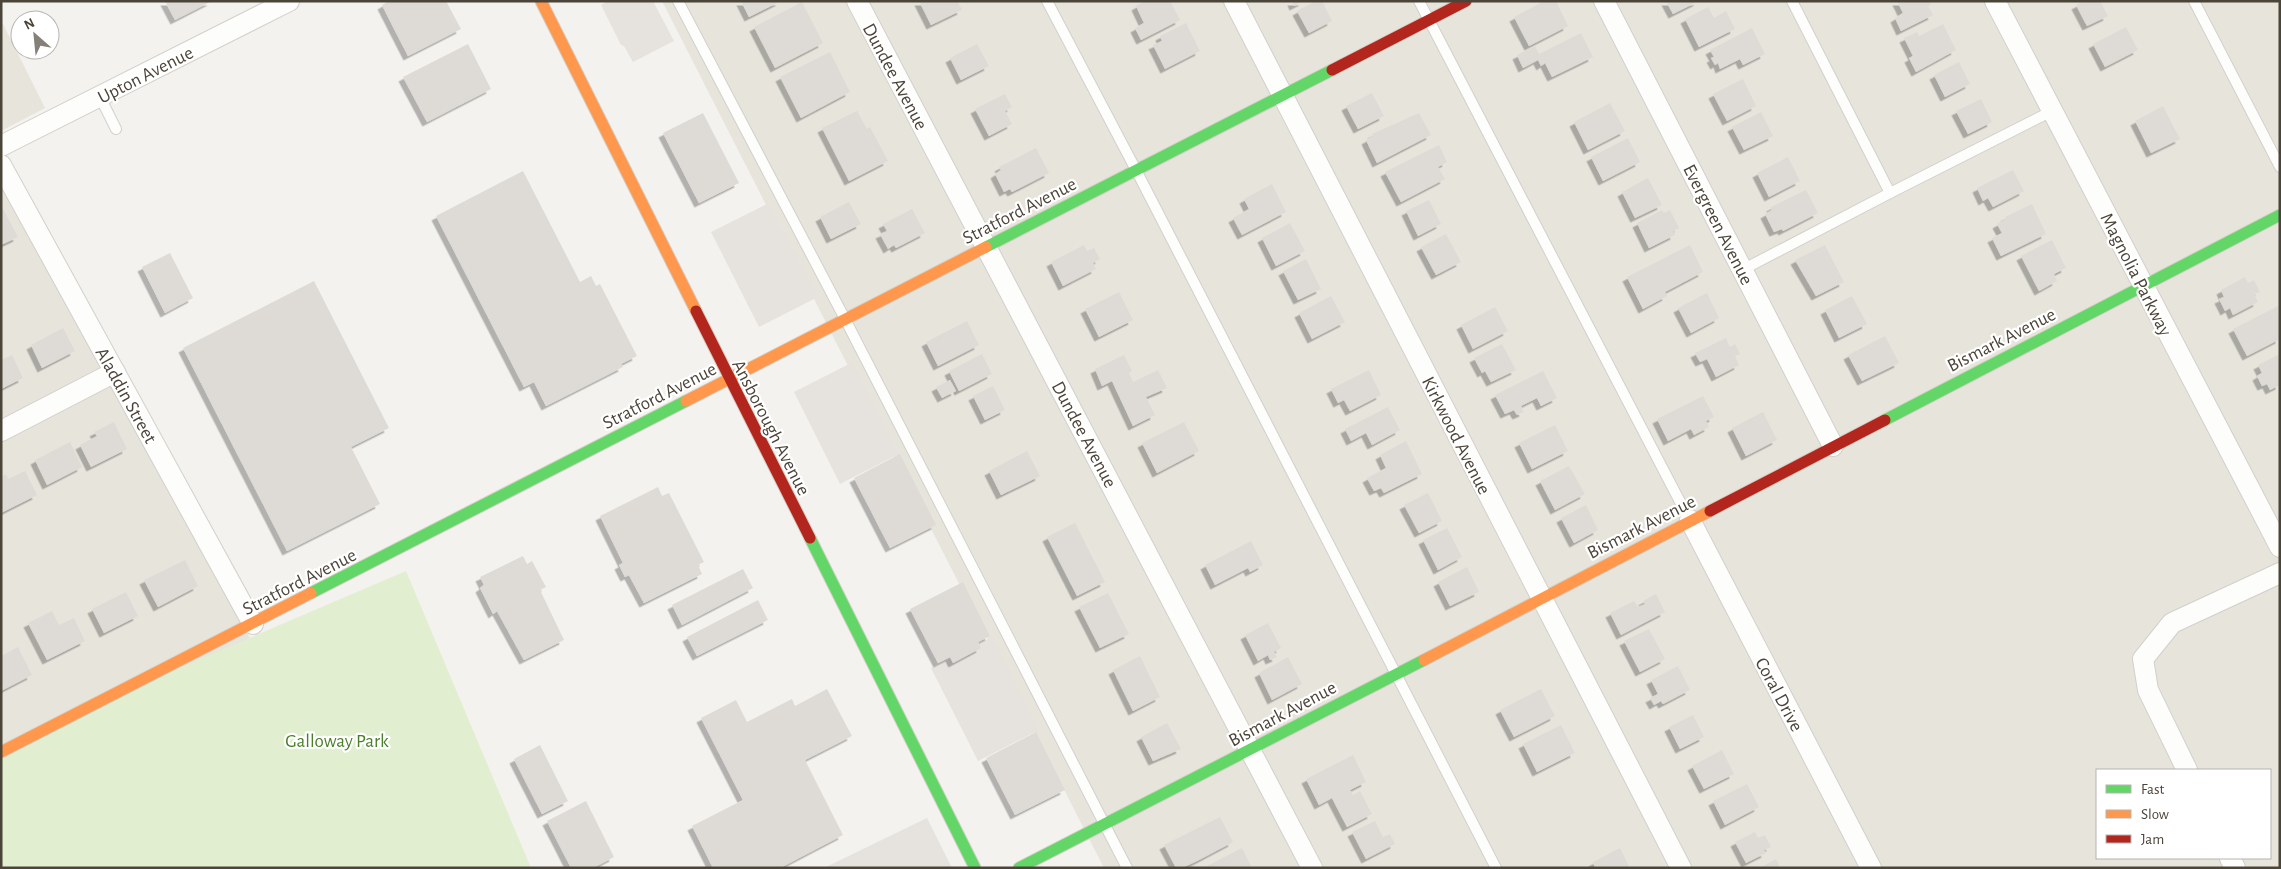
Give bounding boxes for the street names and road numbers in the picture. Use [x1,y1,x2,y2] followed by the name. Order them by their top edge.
[859,20,931,133] street label: Dundee Avenue
[95,43,197,108] street label: Upton Avenue
[1679,161,1756,288] street label: Evergreen Avenue
[960,175,1080,248] street label: Stratford Avenue
[2097,210,2175,339] street label: Magnolia Parkway
[1944,305,2059,376] street label: Bismark Avenue
[92,345,160,447] street label: Aladdin Street
[728,357,813,499] street label: Ansborough Avenue
[600,360,720,433] street label: Stratford Avenue
[1418,374,1493,498] street label: Kirkwood Avenue
[1048,378,1120,491] street label: Dundee Avenue
[1584,492,1699,563] street label: Bismark Avenue
[240,546,360,619] street label: Stratford Avenue
[1751,655,1806,735] street label: Coral Drive
[1226,678,1340,751] street label: Bismark Avenue

